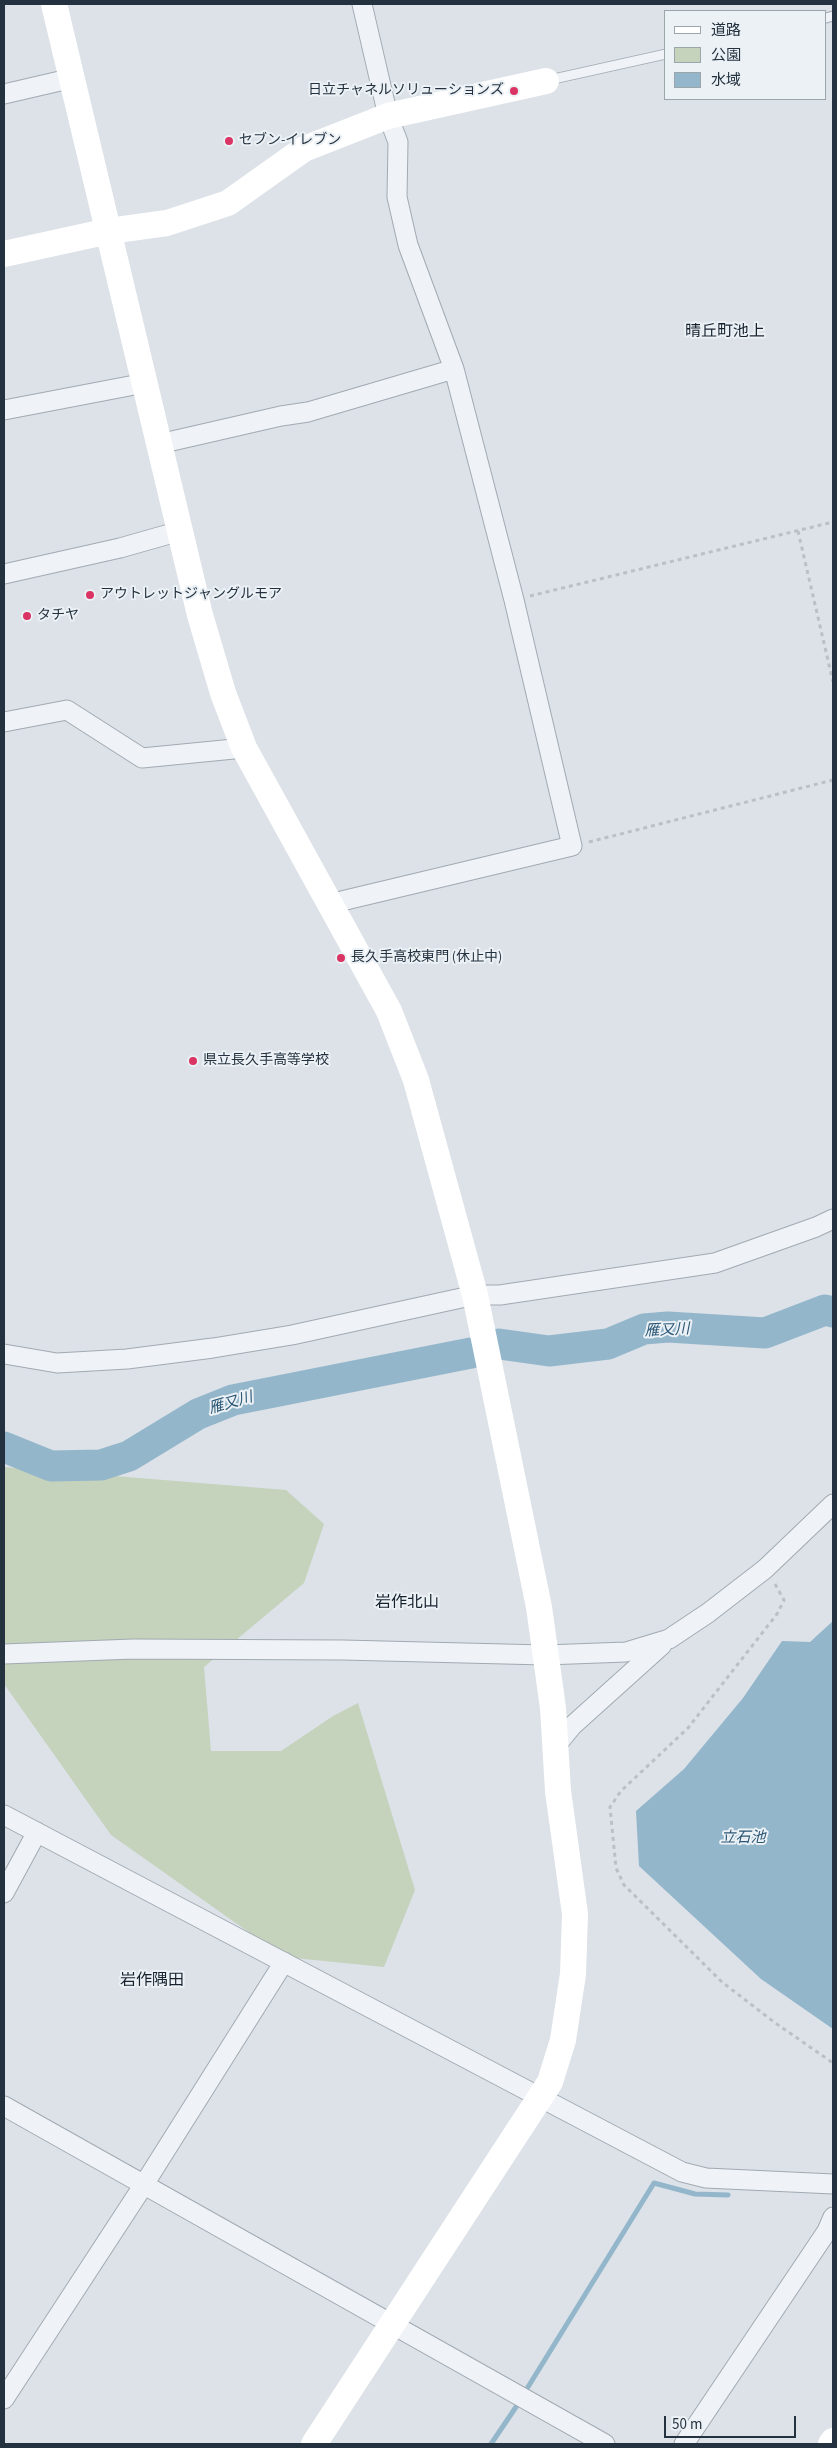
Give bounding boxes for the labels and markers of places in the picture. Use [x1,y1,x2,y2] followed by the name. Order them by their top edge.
[308,83,504,99] place label: 日立チャネルソリューションズ
[508,85,520,97] marker: 日立チャネルソリューションズ
[239,133,341,149] place label: セブン-イレブン
[223,135,235,147] marker: セブン-イレブン
[100,587,282,603] place label: アウトレットジャングルモア
[84,589,96,601] marker: アウトレットジャングルモア
[37,608,79,624] place label: タチヤ
[21,610,33,622] marker: タチヤ
[351,950,502,966] place label: 長久手高校東門 (休止中)
[335,952,347,964] marker: 長久手高校東門 (休止中)
[203,1053,329,1069] place label: 県立長久手高等学校
[187,1055,199,1067] marker: 県立長久手高等学校

